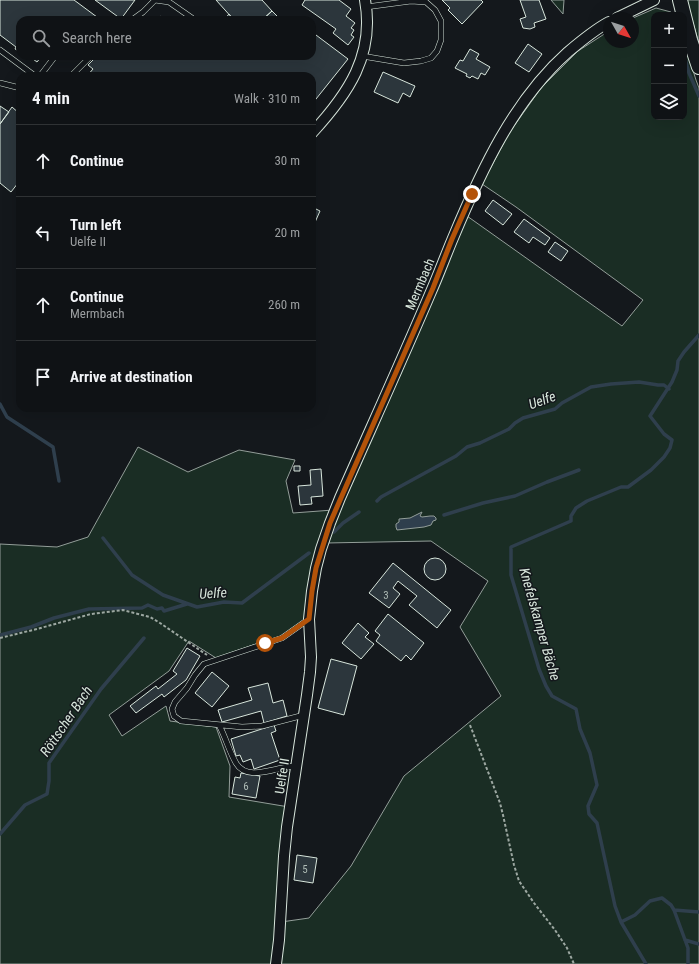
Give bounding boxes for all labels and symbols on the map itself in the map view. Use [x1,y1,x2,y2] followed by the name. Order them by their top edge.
[603,12,639,48] north arrow
[463,185,481,203] route end
[402,256,438,312] street label: Mermbach
[526,388,558,412] water label: Uelfe
[516,566,564,682] water label: Knefelskamper Bäche
[199,584,227,602] water label: Uelfe
[383,589,389,602] house number: 3
[256,634,274,652] route start
[37,683,95,759] water label: Röttscher Bach
[272,757,292,795] street label: Uelfe II
[243,780,249,793] house number: 6
[302,863,308,876] house number: 5

